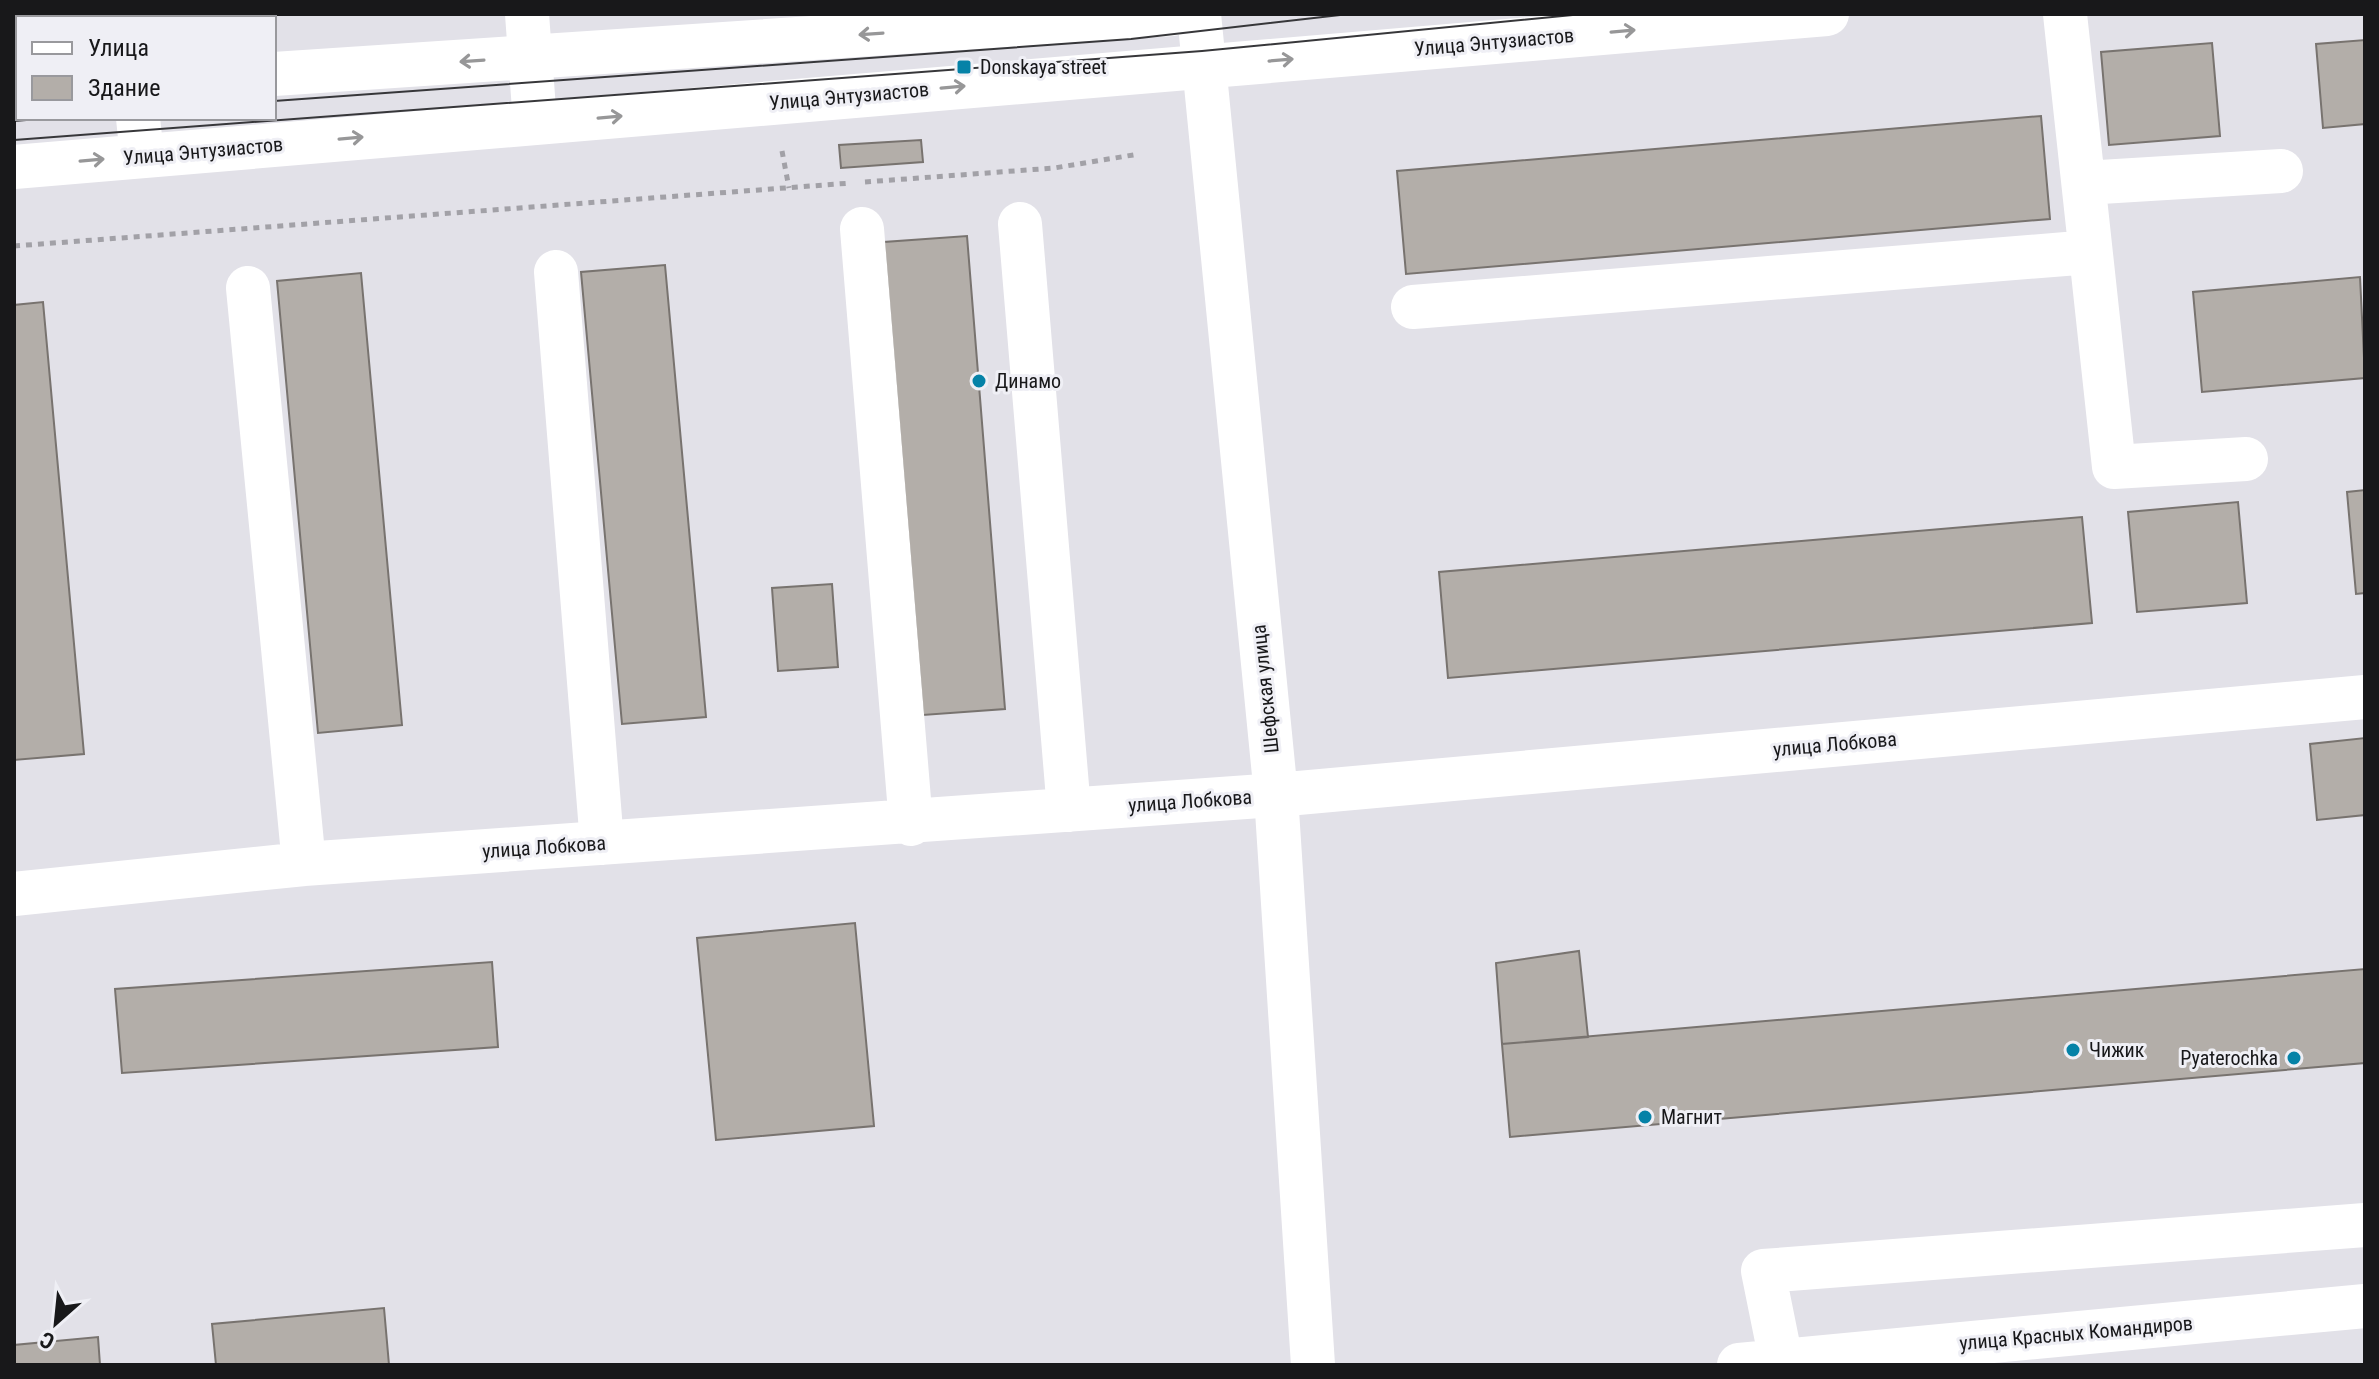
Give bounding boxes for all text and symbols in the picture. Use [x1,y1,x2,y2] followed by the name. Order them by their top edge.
[16,16,276,120] legend
[1413,23,1575,61] street label: Улица Энтузиастов
[1609,23,1636,38] one-way arrow
[858,27,885,42] one-way arrow
[88,34,149,62] text: Улица
[1267,52,1294,67] one-way arrow
[459,54,485,69] one-way arrow
[980,55,1107,79] place label: Donskaya street
[955,58,973,76] marker: Donskaya street
[88,74,160,102] text: Здание
[768,77,930,115] street label: Улица Энтузиастов
[939,80,966,95] one-way arrow
[596,109,623,124] one-way arrow
[337,131,364,146] one-way arrow
[122,132,284,170] street label: Улица Энтузиастов
[78,152,105,167] one-way arrow
[995,369,1061,393] place label: Динамо
[970,372,988,390] marker: Динамо
[1246,623,1284,755] street label: Шефская улица
[1772,727,1898,761] street label: улица Лобкова
[1127,785,1253,817] street label: улица Лобкова
[481,831,607,863] street label: улица Лобкова
[2089,1038,2145,1062] place label: Чижик
[2064,1041,2082,1059] marker: Чижик
[2180,1046,2278,1070] place label: Pyaterochka
[2285,1049,2303,1067] marker: Pyaterochka
[1661,1105,1722,1129] place label: Магнит
[1636,1108,1654,1126] marker: Магнит
[16,1283,96,1363] north arrow
[1958,1311,2194,1355] street label: улица Красных Командиров
[36,1326,58,1354] text: С

